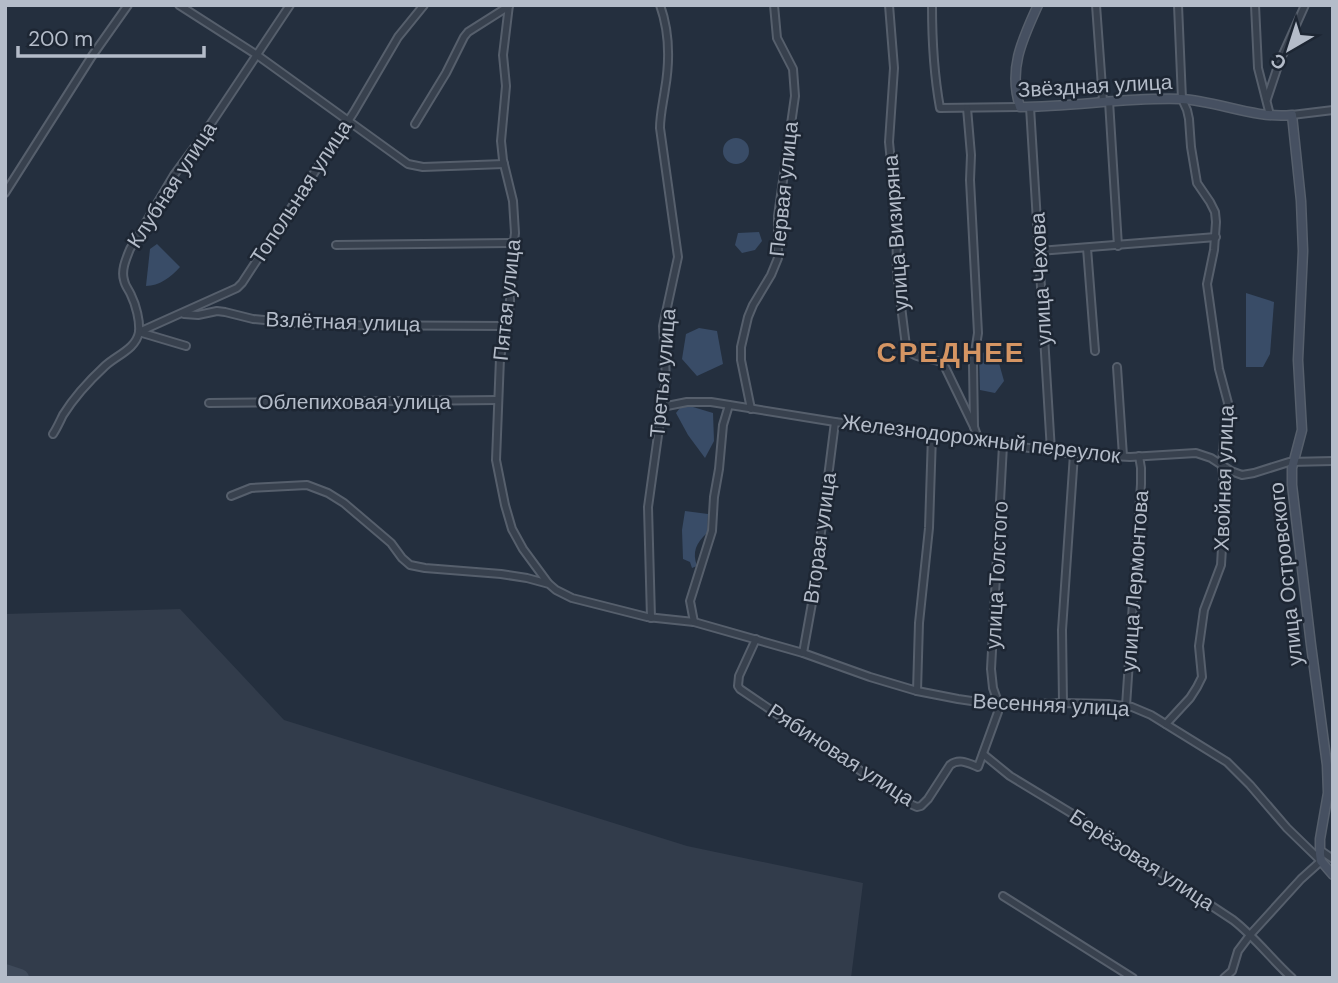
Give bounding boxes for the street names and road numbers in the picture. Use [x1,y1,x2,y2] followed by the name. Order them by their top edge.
[1017,68,1173,104] street label: Звёздная улица
[244,114,358,269] street label: Топольная улица
[121,116,223,254] street label: Клубная улица
[763,120,805,258] street label: Первая улица
[877,154,915,312] street label: улица Визиряна
[1024,212,1058,346] street label: улица Чехова
[487,237,527,362] street label: Пятая улица
[265,305,421,339] street label: Взлётная улица
[643,307,683,439] street label: Третья улица
[257,388,451,416] street label: Облепиховая улица
[1207,404,1241,552] street label: Хвойная улица
[840,408,1123,470] street label: Железнодорожный переулок
[797,470,843,606] street label: Вторая улица
[1262,481,1310,667] street label: улица Островского
[1115,489,1155,673] street label: улица Лермонтова
[979,500,1015,650] street label: улица Толстого
[972,687,1131,723] street label: Весенняя улица
[763,697,920,813] street label: Рябиновая улица
[1064,803,1220,917] street label: Берёзовая улица

